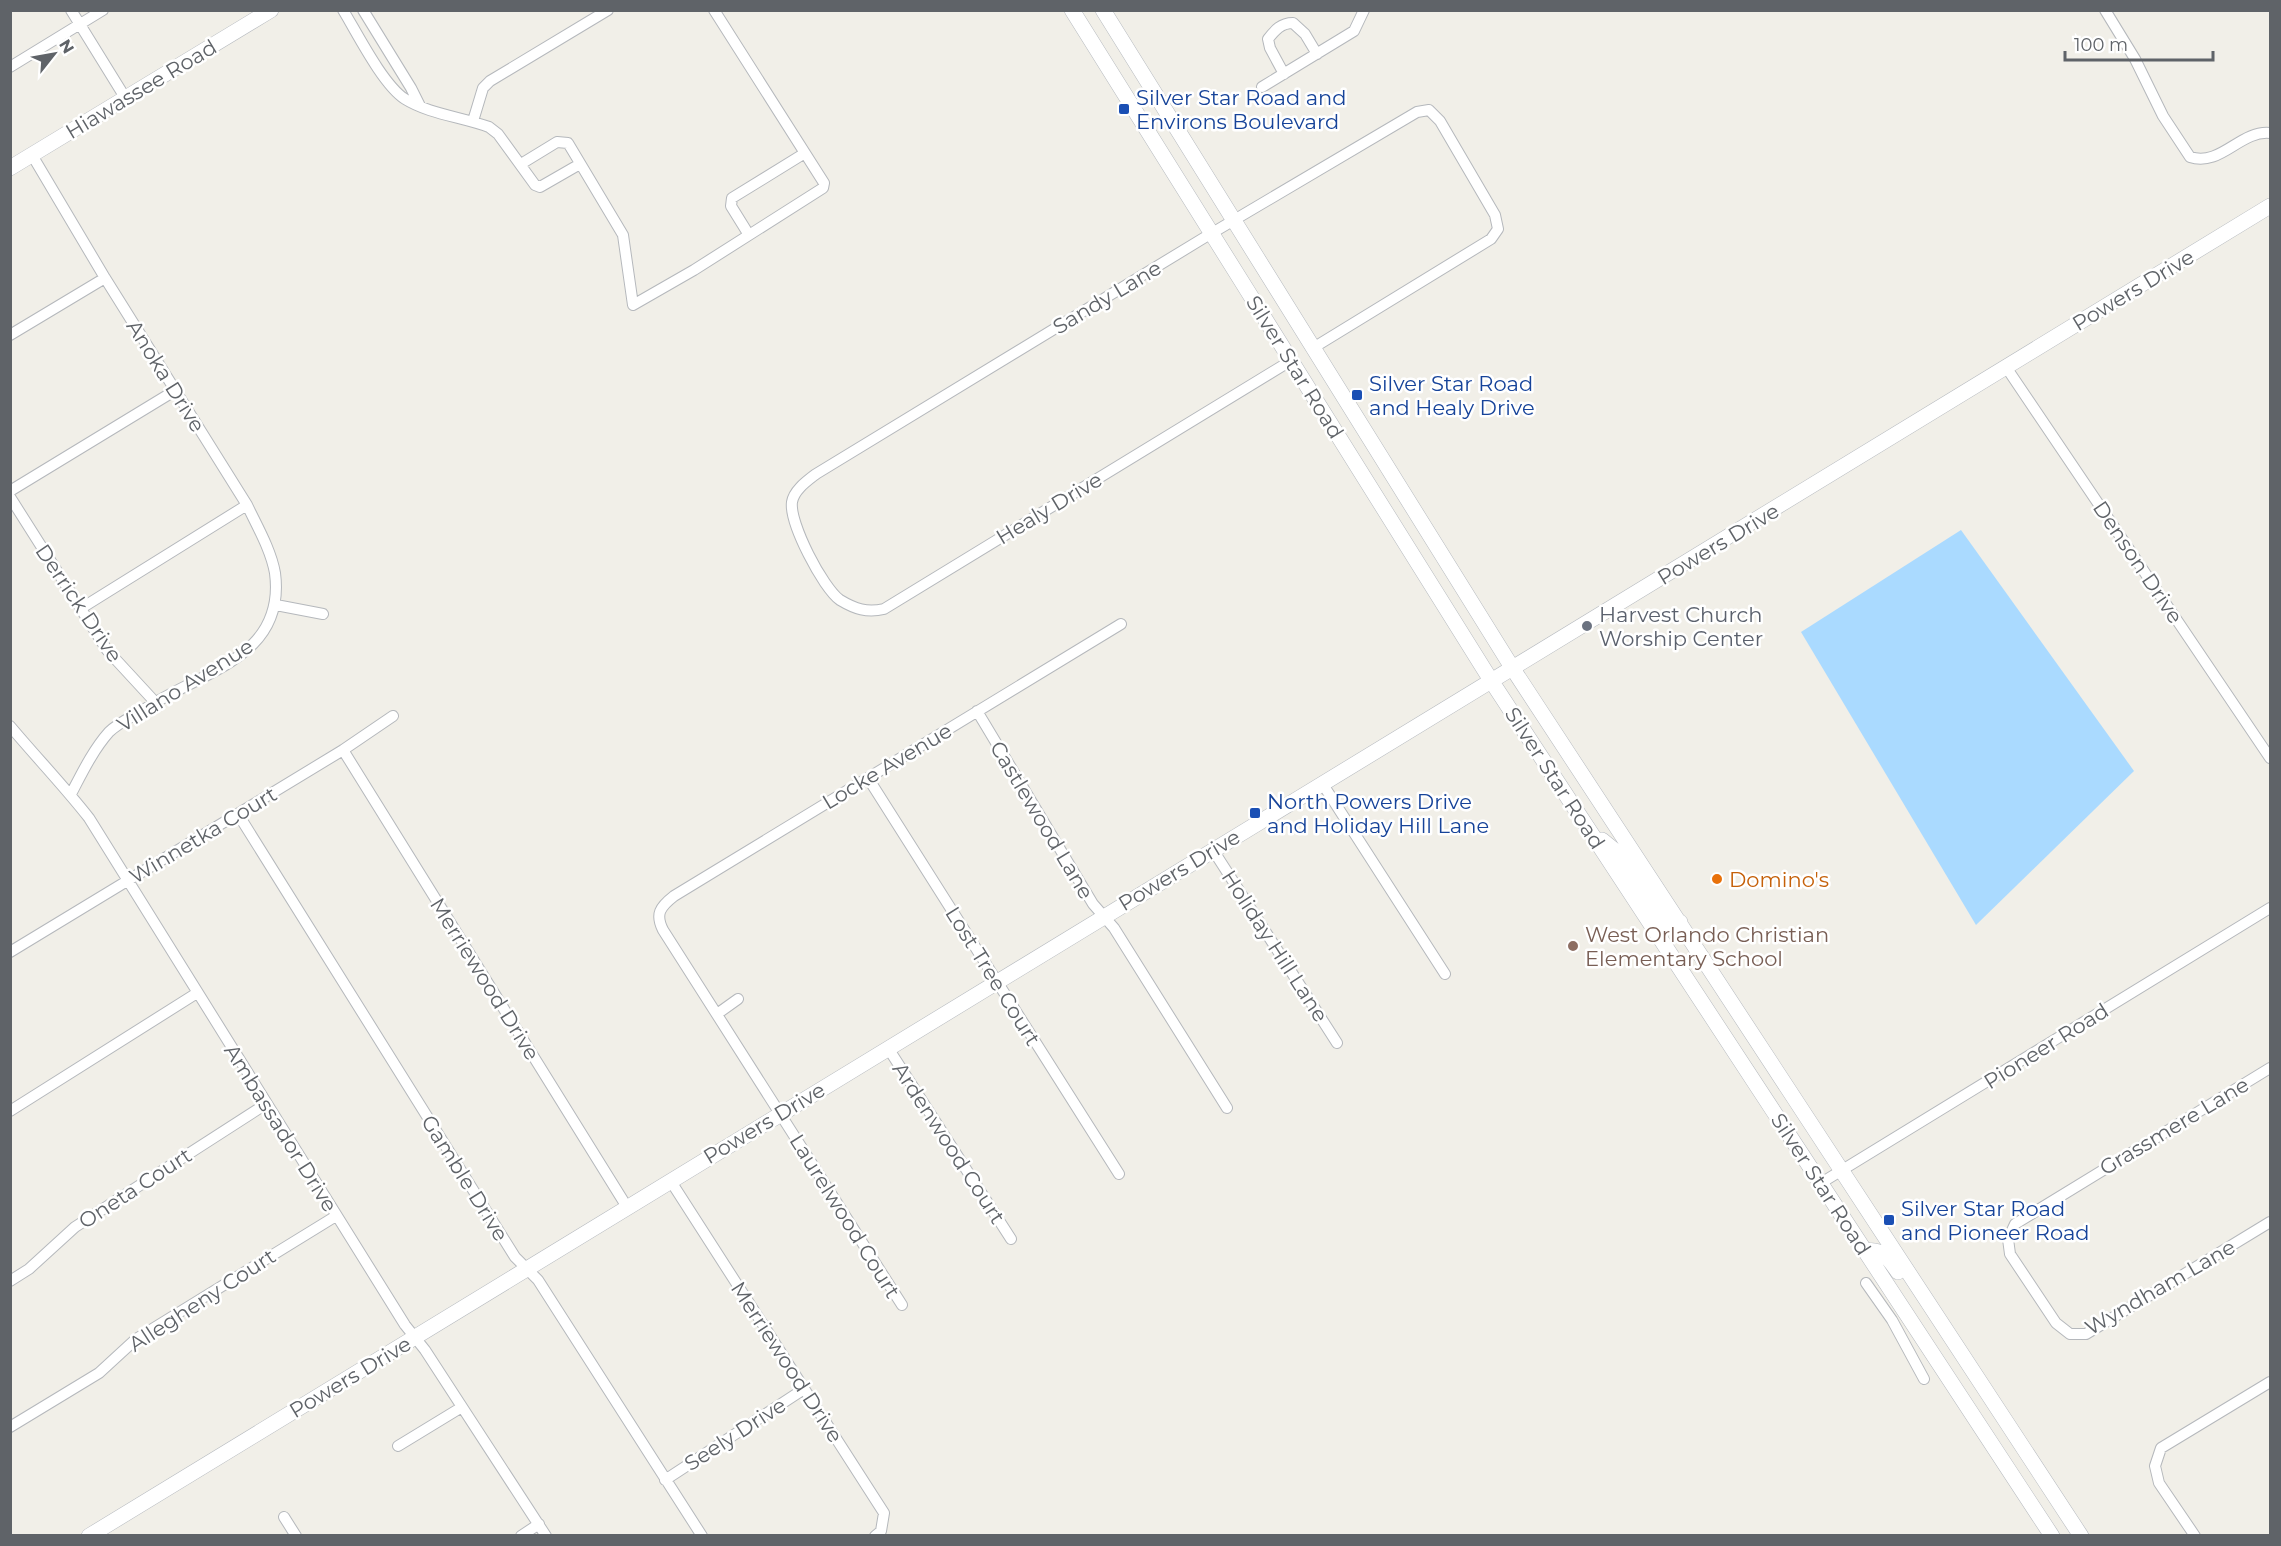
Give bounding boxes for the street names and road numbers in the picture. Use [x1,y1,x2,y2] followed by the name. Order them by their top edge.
[61,34,221,144] street label: Hiawassee Road
[2068,244,2198,336] street label: Powers Drive
[1048,255,1166,339] street label: Sandy Lane
[1241,291,1349,443] street label: Silver Star Road
[122,315,210,437] street label: Anoka Drive
[991,467,1107,549] street label: Healy Drive
[2088,496,2188,628] street label: Denson Drive
[1653,498,1783,590] street label: Powers Drive
[30,539,128,667] street label: Derrick Drive
[112,633,258,737] street label: Villano Avenue
[1500,702,1610,854] street label: Silver Star Road
[818,718,956,814] street label: Locke Avenue
[985,736,1099,904] street label: Castlewood Lane
[125,781,281,889] street label: Winnetka Court
[1114,824,1244,916] street label: Powers Drive
[1217,865,1333,1027] street label: Holiday Hill Lane
[425,893,545,1065] street label: Merriewood Drive
[940,902,1046,1050] street label: Lost Tree Court
[1979,998,2113,1094] street label: Pioneer Road
[219,1039,343,1217] street label: Ambassador Drive
[888,1058,1010,1228] street label: Ardenwood Court
[2095,1072,2253,1180] street label: Grassmere Lane
[699,1077,829,1169] street label: Powers Drive
[1766,1108,1876,1260] street label: Silver Star Road
[416,1110,514,1246] street label: Gamble Drive
[784,1129,906,1303] street label: Laurelwood Court
[74,1142,196,1234] street label: Oneta Court
[2081,1234,2239,1340] street label: Wyndham Lane
[124,1243,280,1357] street label: Allegheny Court
[726,1277,848,1447] street label: Merriewood Drive
[285,1331,415,1423] street label: Powers Drive
[680,1392,790,1476] street label: Seely Drive

